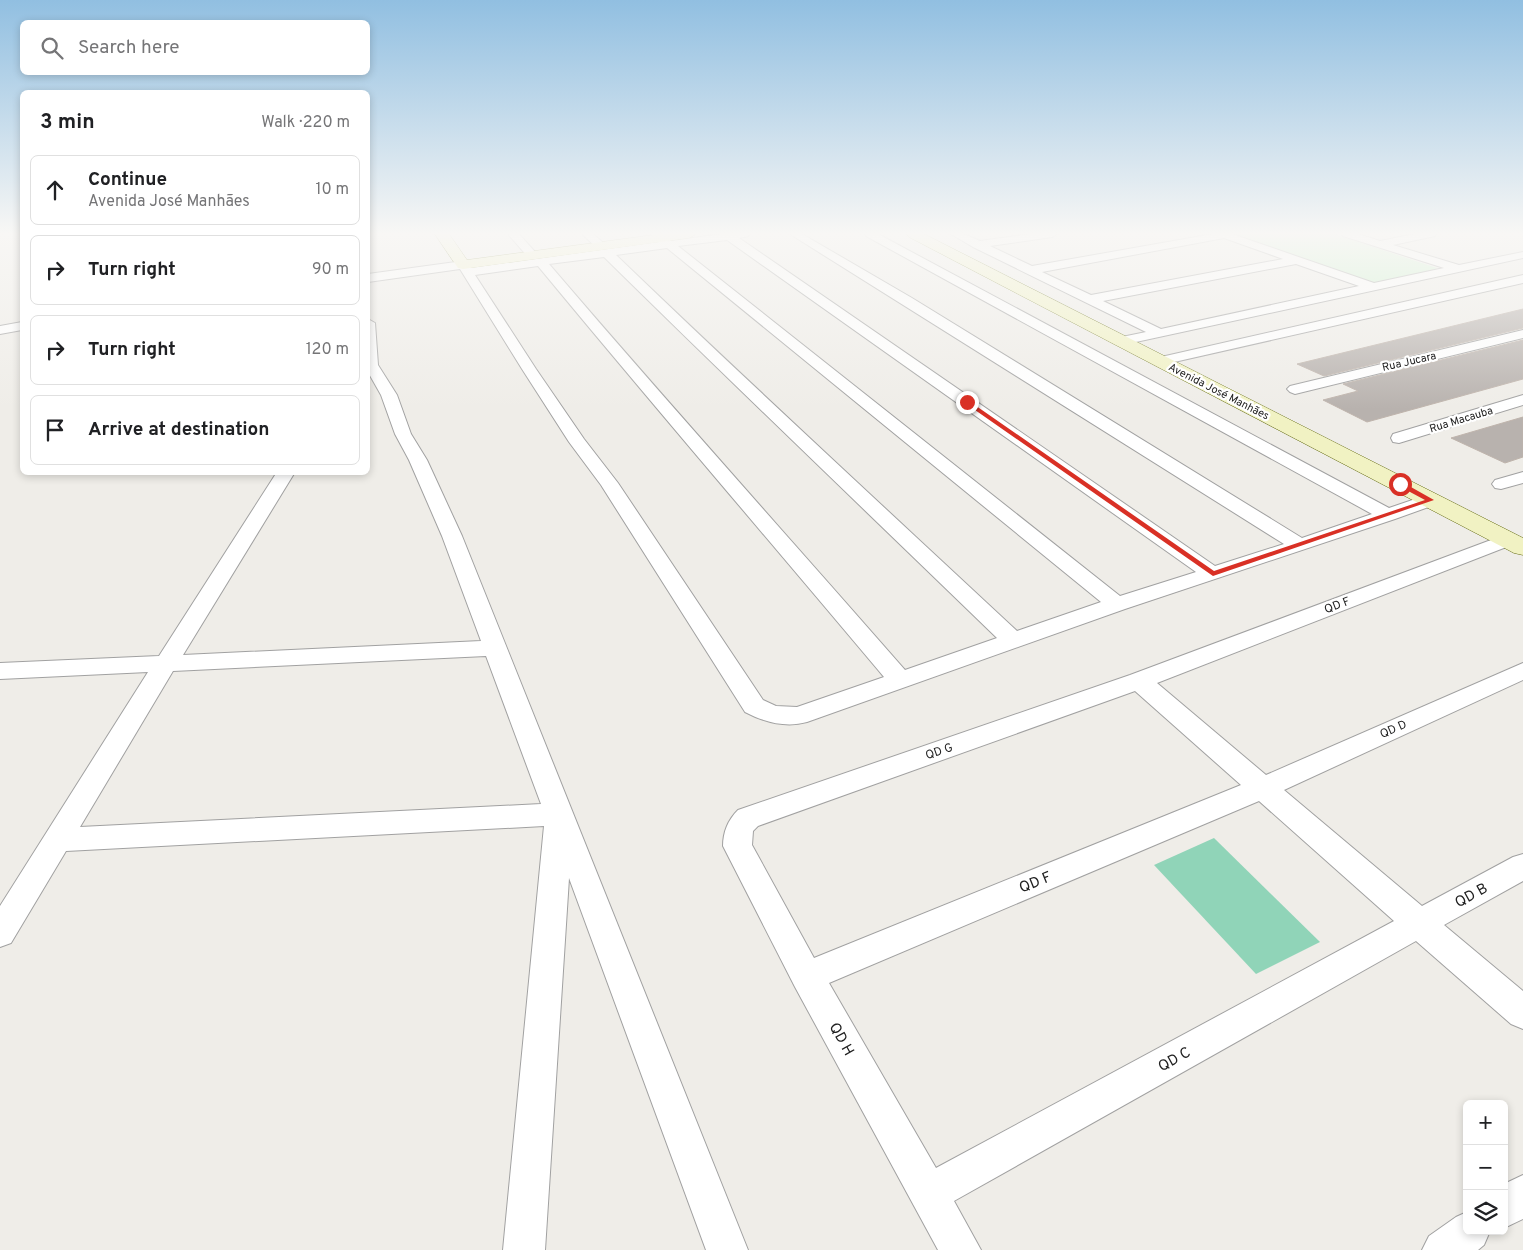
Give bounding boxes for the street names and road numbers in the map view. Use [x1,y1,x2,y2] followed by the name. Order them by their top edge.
[1381,349,1438,375] street label: Rua Jucara
[1166,360,1271,423] street label: Avenida José Manhães
[1428,404,1495,436] street label: Rua Macauba
[1322,594,1353,618] street label: QD F
[1377,717,1409,743] street label: QD D
[923,740,955,764] street label: QD G
[1017,868,1054,898] street label: QD F
[1452,880,1491,913] street label: QD B
[824,1020,858,1060] street label: QD H
[1155,1044,1194,1077] street label: QD C

